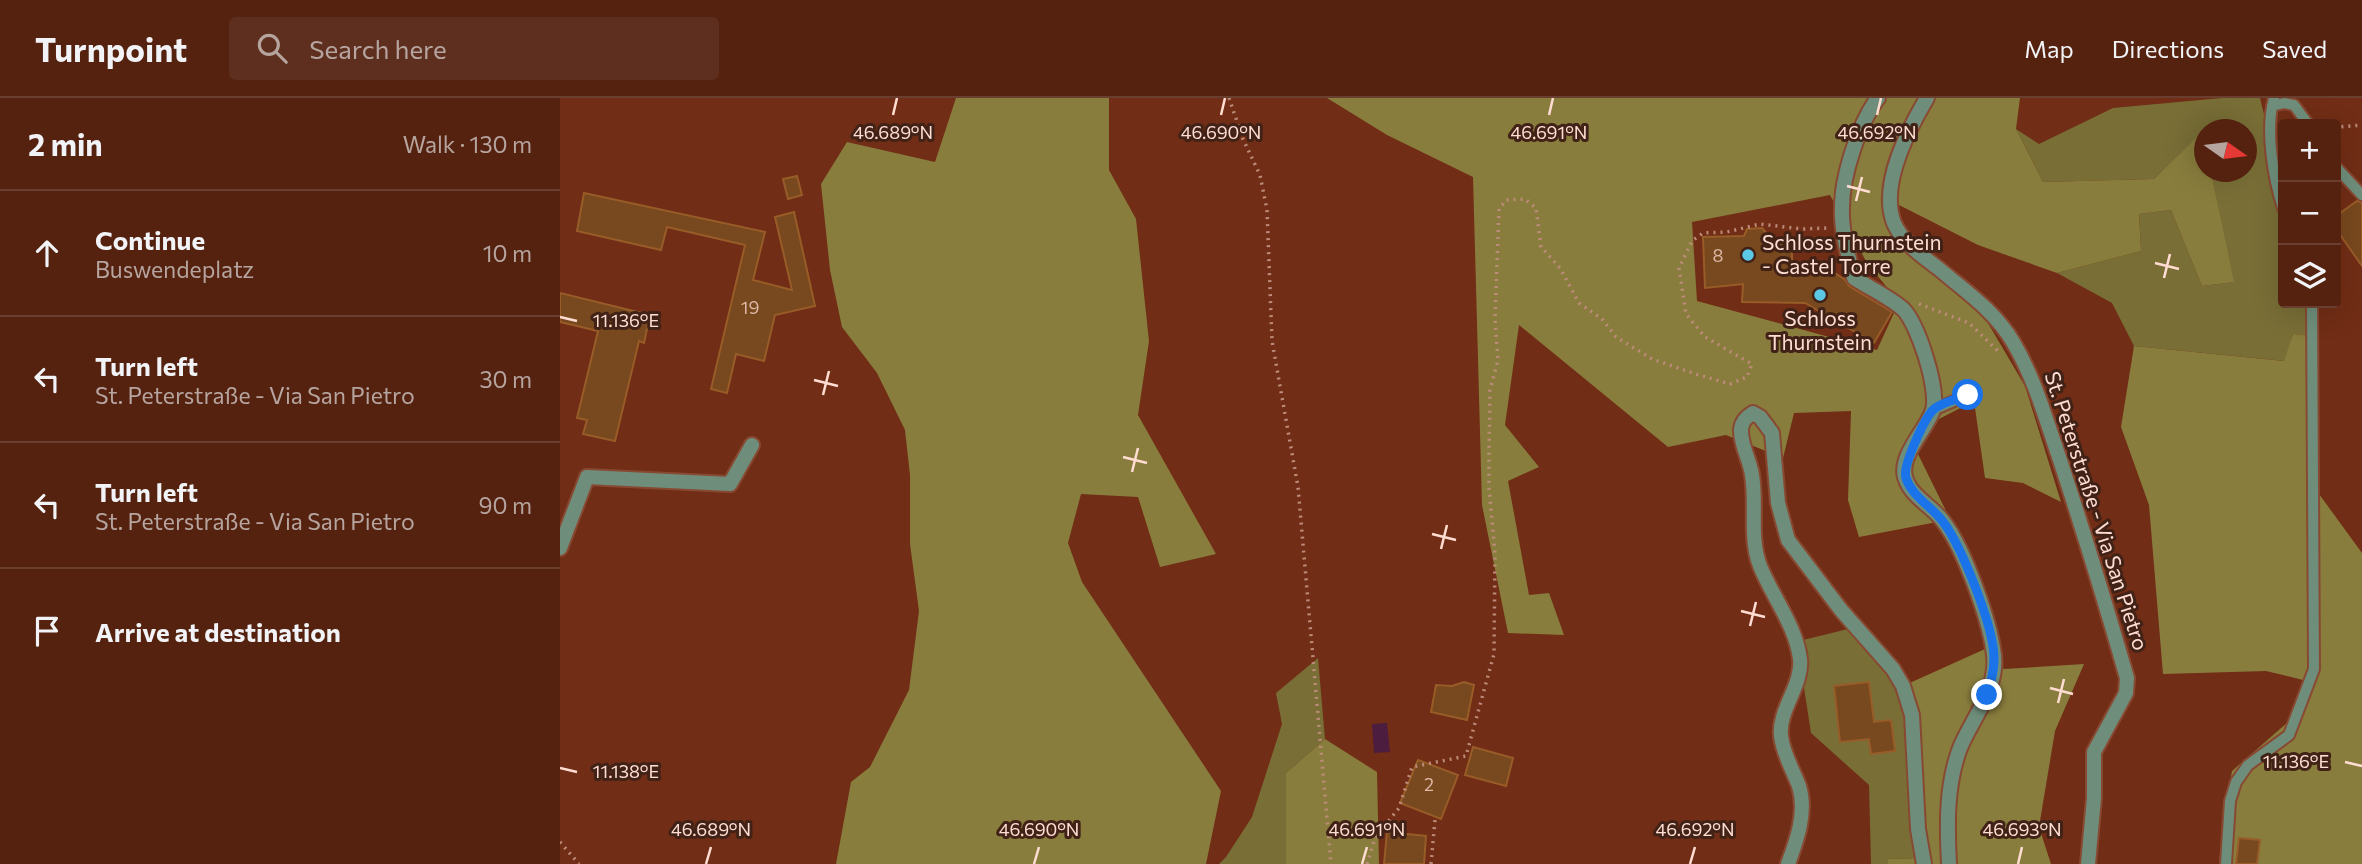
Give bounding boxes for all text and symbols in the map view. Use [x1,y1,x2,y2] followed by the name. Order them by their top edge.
[229,17,719,80] search box
[35,28,187,69] text: Turnpoint
[253,29,291,67] icon: search
[309,33,447,64] text: Search here
[2024,34,2074,63] text: Map
[2112,34,2224,63] text: Directions
[2262,34,2327,63] text: Saved
[2194,119,2257,182] north arrow
[2278,119,2341,308] map controls
[2278,119,2341,182] button: +
[853,121,933,143] text: 46.689°N
[1181,121,1261,143] text: 46.690°N
[1511,121,1587,143] text: 46.691°N
[1837,121,1917,143] text: 46.692°N
[28,125,103,162] text: 2 min
[403,130,532,158] text: Walk · 130 m
[2278,182,2341,245] button: −
[95,224,205,255] text: Continue
[1762,229,1942,278] place label: Schloss Thurnstein - Castel Torre
[28,234,66,272] icon: ahead
[483,239,532,267] text: 10 m
[1713,244,1724,266] house number: 8
[2278,245,2341,308] button: layers
[1740,247,1756,263] marker: Schloss Thurnstein - Castel Torre
[95,255,254,283] text: Buswendeplatz
[1812,287,1828,303] marker: Schloss Thurnstein
[741,296,759,318] house number: 19
[1768,305,1872,354] place label: Schloss Thurnstein
[593,309,659,331] text: 11.136°E
[95,350,198,381] text: Turn left
[28,360,66,398] icon: left
[479,365,532,393] text: 30 m
[2040,368,2154,653] street label: St. Peterstraße - Via San Pietro
[1952,379,1983,410] route start
[95,381,415,409] text: St. Peterstraße - Via San Pietro
[95,476,198,507] text: Turn left
[28,486,66,524] icon: left
[479,491,532,519] text: 90 m
[95,507,415,535] text: St. Peterstraße - Via San Pietro
[28,612,66,650] icon: arrive
[95,616,341,647] text: Arrive at destination
[1971,679,2002,710] route end
[2263,750,2329,772] text: 11.136°E
[593,760,659,782] text: 11.138°E
[1424,773,1434,795] house number: 2
[671,818,751,840] text: 46.689°N
[999,818,1079,840] text: 46.690°N
[1329,818,1405,840] text: 46.691°N
[1655,818,1735,840] text: 46.692°N
[1982,818,2062,840] text: 46.693°N

